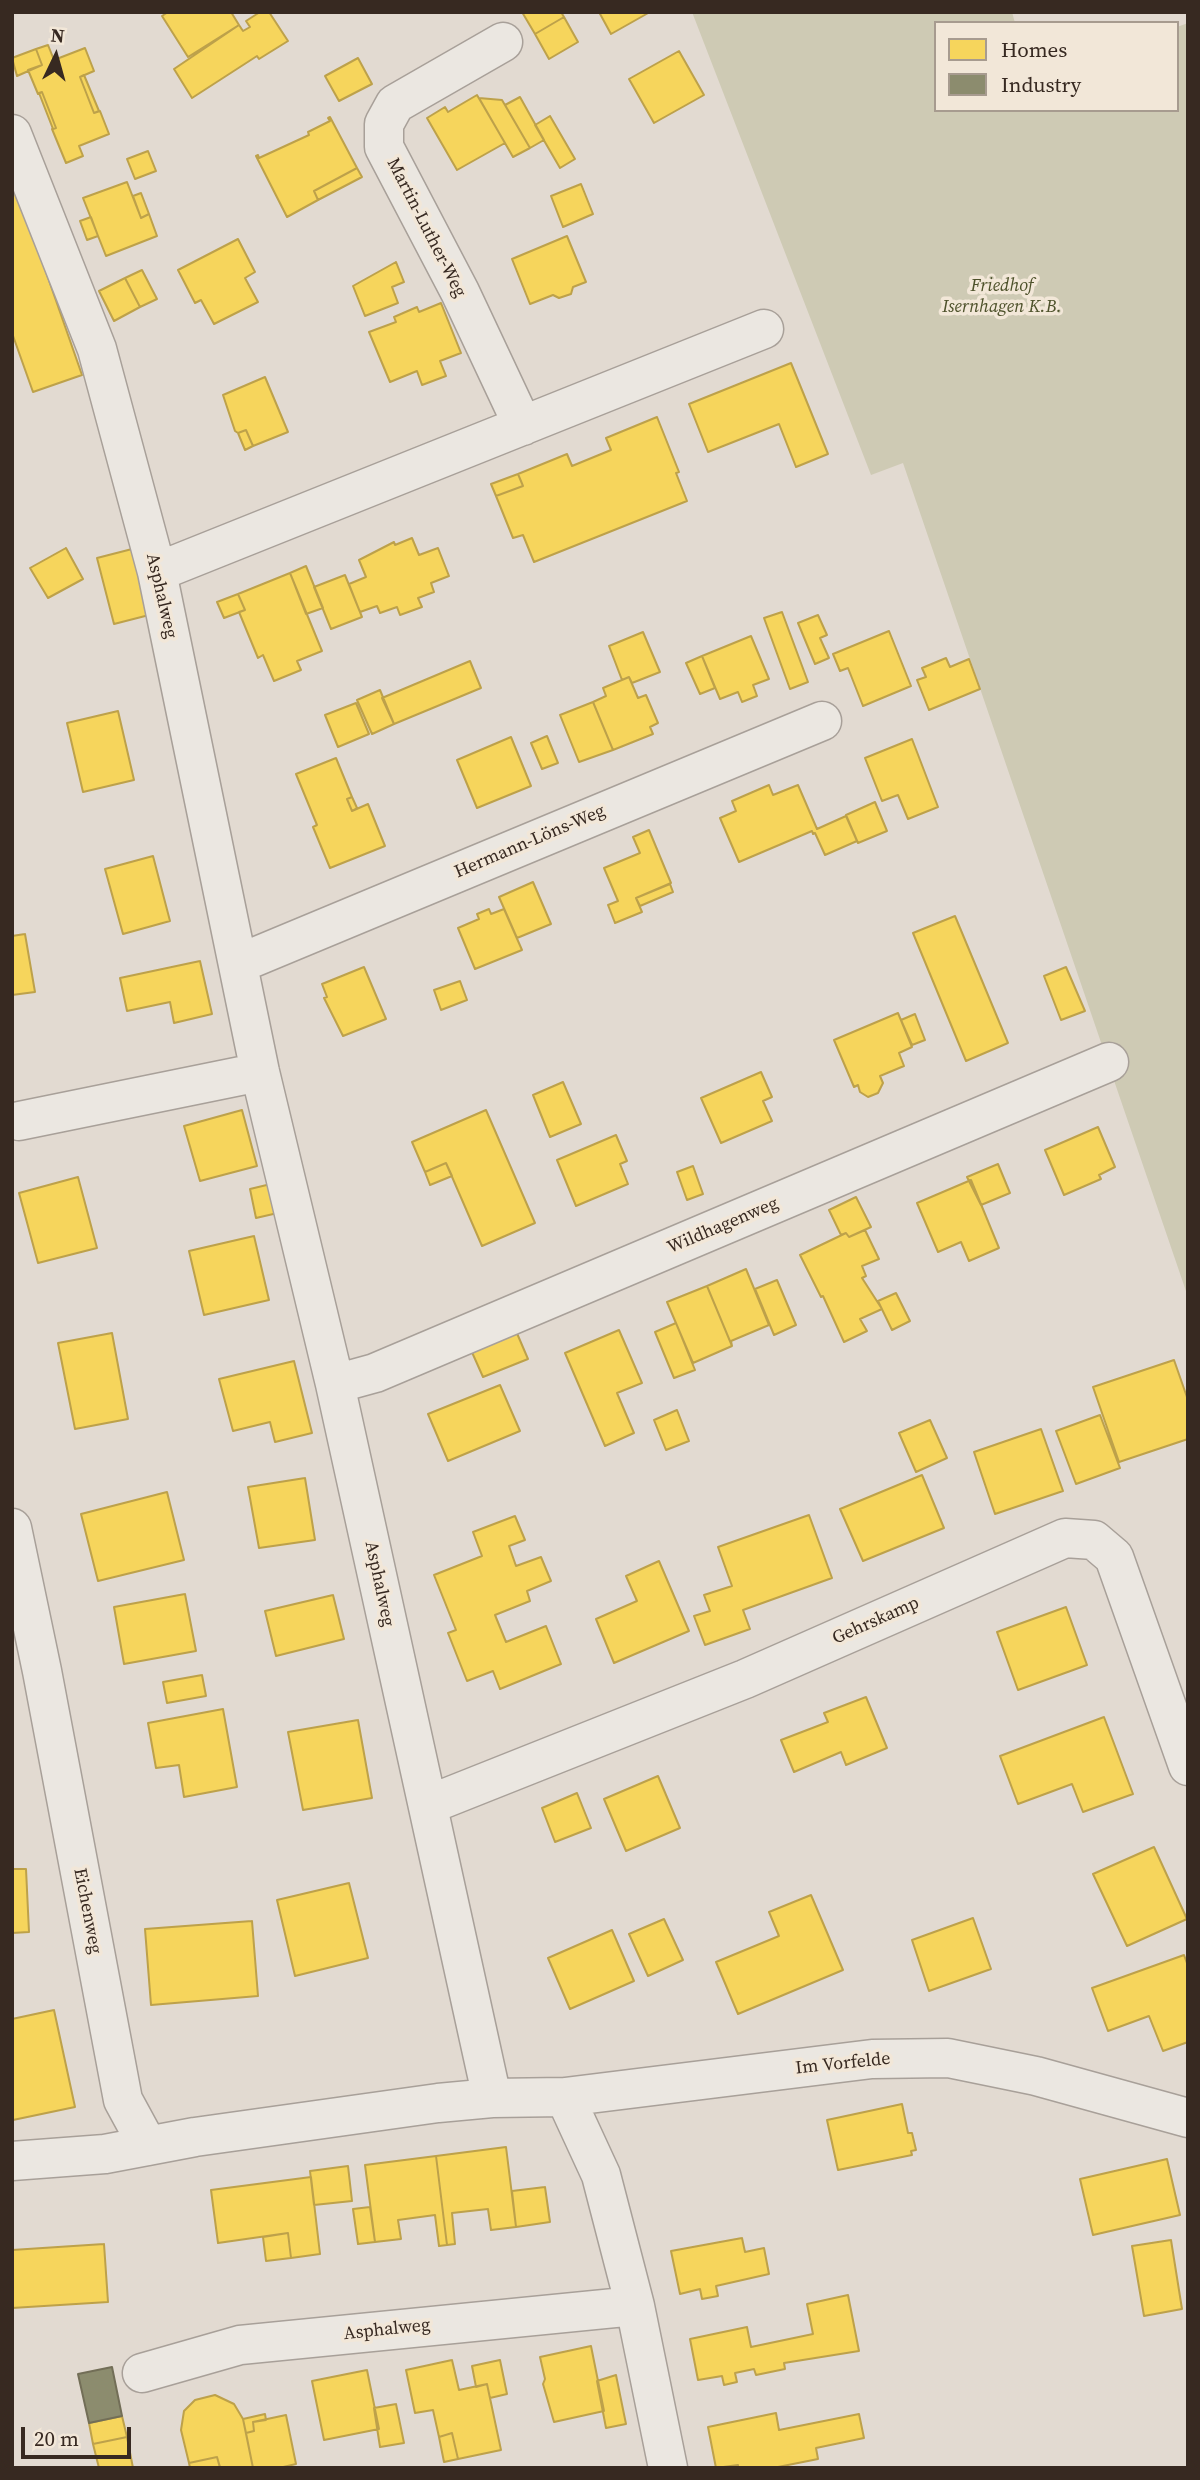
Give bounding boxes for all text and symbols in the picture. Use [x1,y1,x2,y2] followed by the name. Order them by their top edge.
[21,21,91,91] north arrow
[934,21,1179,112] legend
[50,22,66,49] text: N
[1001,35,1067,64] text: Homes
[1001,70,1081,99] text: Industry
[382,155,470,301] street label: Martin-Luther-Weg
[942,275,1062,318] park label: Friedhof Isernhagen K.B.
[141,551,181,641] street label: Asphalweg
[451,800,609,884] street label: Hermann-Löns-Weg
[664,1193,782,1259] street label: Wildhagenweg
[359,1539,399,1629] street label: Asphalweg
[829,1592,923,1650] street label: Gehrskamp
[68,1866,106,1956] street label: Eichenweg
[794,2048,892,2080] street label: Im Vorfelde
[343,2315,431,2345] street label: Asphalweg
[24,2414,135,2458] scale bar
[34,2424,79,2453] text: 20 m

